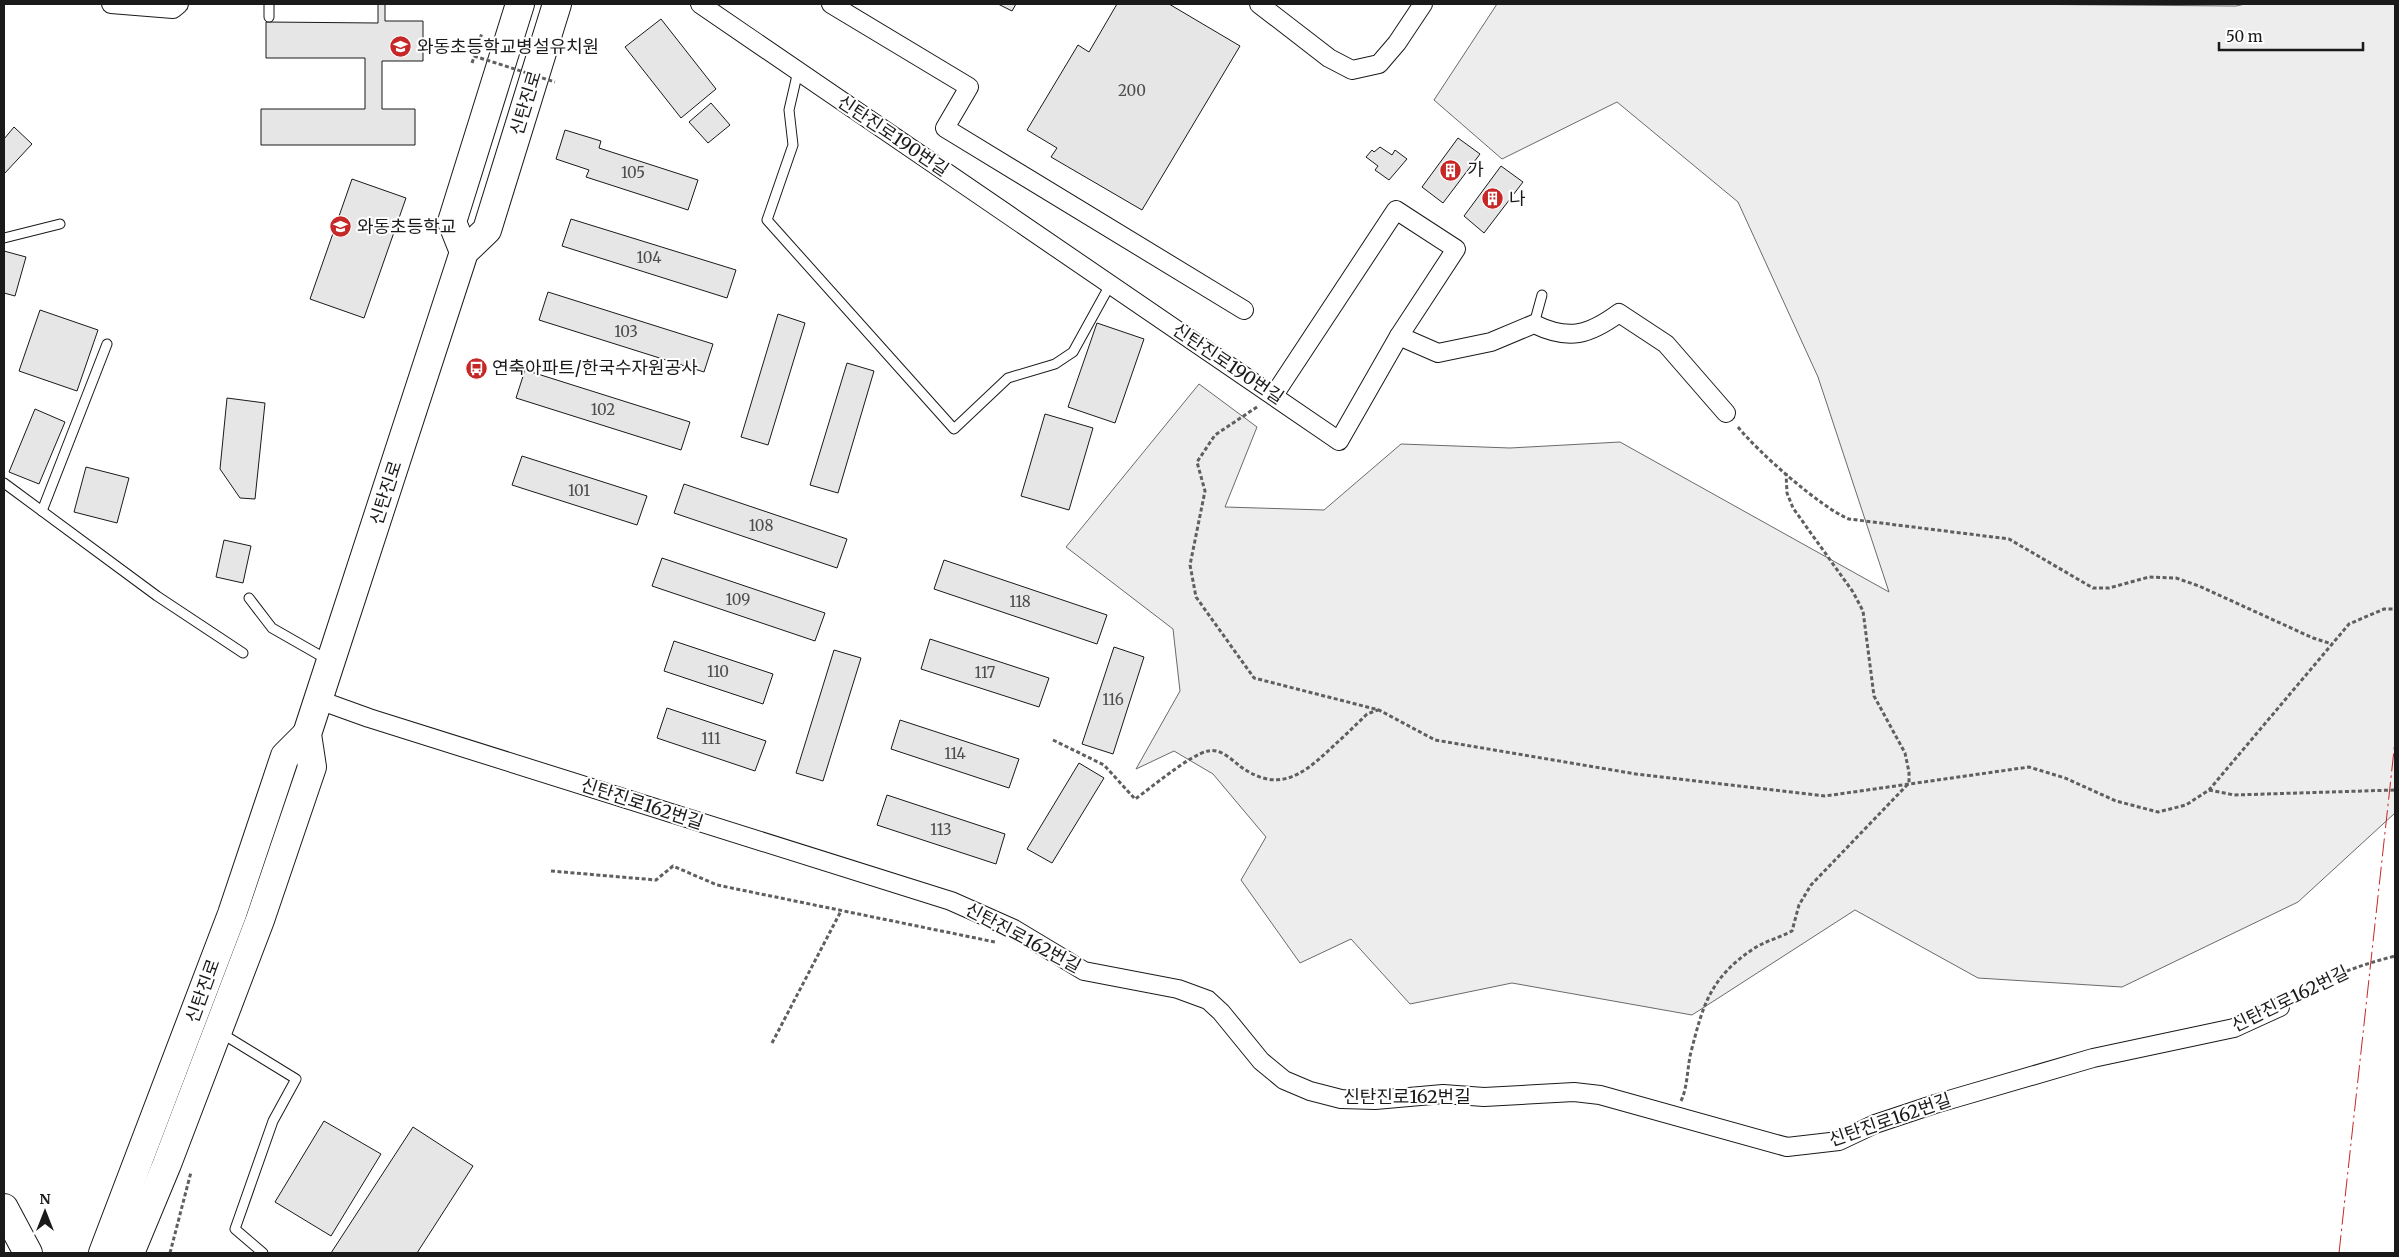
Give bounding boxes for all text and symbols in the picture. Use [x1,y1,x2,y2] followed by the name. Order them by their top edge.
[2219,20,2363,52] scale bar
[2226,27,2263,46] text: 50 m
[389,35,413,59] school or university icon: 와동초등학교병설유치원
[417,35,599,58] place label: 와동초등학교병설유치원
[505,68,546,138] street label: 신탄진로
[1118,81,1146,100] house number: 200
[833,90,953,181] street label: 신탄진로190번길
[1439,158,1463,182] building icon: 가
[1467,158,1484,181] place label: 가
[621,163,645,182] house number: 105
[1481,187,1505,211] building icon: 나
[1509,187,1526,210] place label: 나
[329,215,353,239] school or university icon: 와동초등학교
[357,215,456,238] place label: 와동초등학교
[637,248,661,267] house number: 104
[1168,318,1288,409] street label: 신탄진로190번길
[614,322,638,341] house number: 103
[464,356,488,380] bus stop icon: 연축아파트/한국수자원공사
[492,356,698,379] place label: 연축아파트/한국수자원공사
[591,400,615,419] house number: 102
[364,458,407,528] street label: 신탄진로
[568,481,590,500] house number: 101
[749,516,773,535] house number: 108
[726,590,750,609] house number: 109
[1009,592,1031,611] house number: 118
[707,662,729,681] house number: 110
[975,663,996,682] house number: 117
[1102,690,1124,709] house number: 116
[701,729,721,748] house number: 111
[944,744,966,763] house number: 114
[578,773,706,834] street label: 신탄진로162번길
[930,820,952,839] house number: 113
[961,897,1085,978] street label: 신탄진로162번길
[180,956,225,1026] street label: 신탄진로
[2227,960,2352,1037] street label: 신탄진로162번길
[1343,1085,1471,1108] street label: 신탄진로162번길
[1826,1088,1954,1151] street label: 신탄진로162번길
[20,1187,70,1237] north arrow
[39,1190,51,1208] text: N

